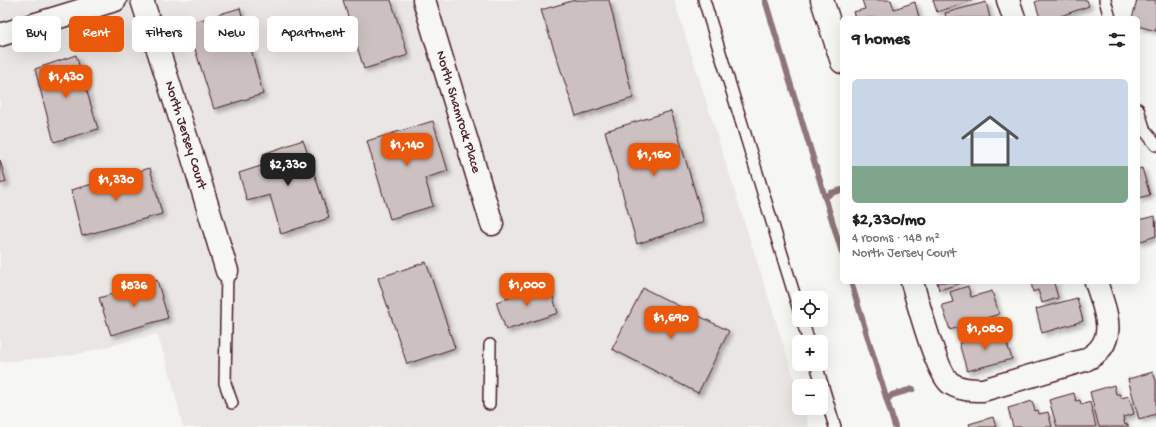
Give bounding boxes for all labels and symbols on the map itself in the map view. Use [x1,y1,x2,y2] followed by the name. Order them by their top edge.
[431,49,485,176] street label: North Shamrock Place
[33,65,99,99] pin: $1,430
[160,79,211,192] street label: North Jersey Court
[374,133,440,167] pin: $1,140
[621,143,687,177] pin: $1,160
[255,153,321,187] pin: $2,330
[83,168,149,202] pin: $1,330
[494,273,560,307] pin: $1,000
[110,274,158,308] pin: $836
[638,306,704,340] pin: $1,690
[952,317,1018,351] pin: $1,080

